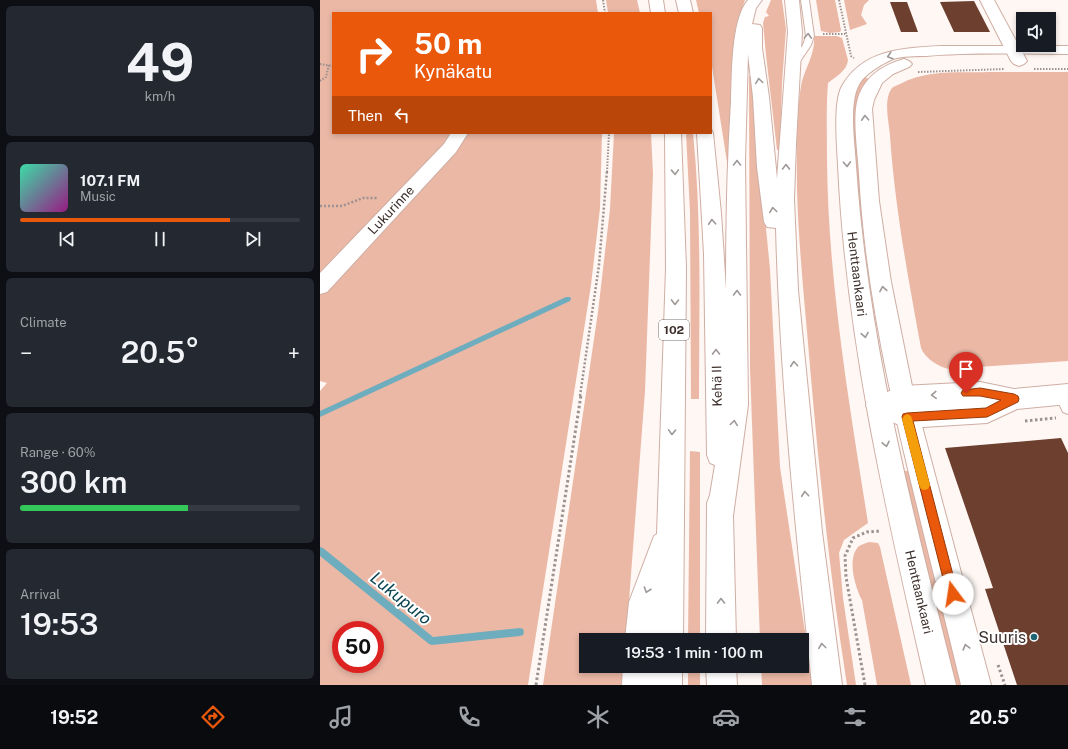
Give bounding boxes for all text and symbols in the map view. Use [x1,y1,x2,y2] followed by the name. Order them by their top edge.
[1016,12,1056,52] map controls
[1016,12,1056,52] button: sound
[414,27,482,60] text: 50 m
[348,28,400,80] icon: right
[126,32,194,93] text: 49
[804,33,813,39] one-way arrow
[886,51,893,60] one-way arrow
[414,61,492,82] text: Kynäkatu
[755,78,764,84] one-way arrow
[145,89,175,104] text: km/h
[391,104,413,126] icon: left
[348,107,383,124] text: Then
[860,115,869,121] one-way arrow
[733,160,741,166] one-way arrow
[843,161,851,167] one-way arrow
[782,164,790,170] one-way arrow
[670,169,679,175] one-way arrow
[80,172,140,189] text: 107.1 FM
[365,183,417,237] street label: Lukurinne
[80,189,116,204] text: Music
[769,207,778,213] one-way arrow
[708,219,716,225] one-way arrow
[56,228,78,250] icon: previous
[149,228,171,250] icon: pause
[242,228,264,250] icon: next
[844,231,870,317] street label: Henttaankaari
[879,286,887,292] one-way arrow
[733,290,741,296] one-way arrow
[671,299,679,305] one-way arrow
[20,315,67,330] text: Climate
[659,320,689,340] road number: 102
[860,332,869,338] one-way arrow
[121,334,199,370] text: 20.5°
[20,340,32,366] text: −
[288,340,300,366] text: +
[712,349,720,355] one-way arrow
[949,352,983,393] pin
[955,358,977,380] icon: arrive
[790,361,799,367] one-way arrow
[709,365,725,407] street label: Kehä II
[931,391,937,399] one-way arrow
[729,420,738,426] one-way arrow
[668,429,676,435] one-way arrow
[882,441,890,447] one-way arrow
[20,445,95,460] text: Range · 60%
[20,464,128,500] text: 300 km
[801,490,810,497] one-way arrow
[902,549,936,635] street label: Henttaankaari
[366,567,436,629] water label: Lukupuro
[932,573,974,615] position arrow
[20,587,60,602] text: Arrival
[644,587,652,594] one-way arrow
[717,598,725,604] one-way arrow
[20,606,99,642] text: 19:53
[332,621,384,673] speed limit sign: 50
[978,628,1026,647] place label: Suuris
[1029,632,1039,642] marker: Suuris
[818,643,827,649] one-way arrow
[625,644,763,661] text: 19:53 · 1 min · 100 m
[963,644,971,650] one-way arrow
[199,703,227,731] icon: directions
[327,703,355,731] icon: music
[455,703,483,731] icon: phone
[584,703,612,731] icon: climate
[712,703,740,731] icon: car
[841,703,869,731] icon: filters
[50,707,98,728] text: 19:52
[969,707,1018,728] text: 20.5°

